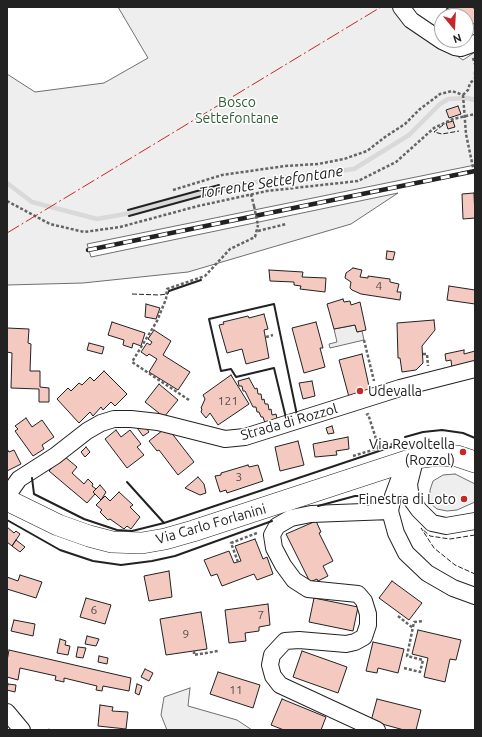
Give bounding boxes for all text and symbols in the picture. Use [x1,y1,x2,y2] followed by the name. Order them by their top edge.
[434,8,474,48] north arrow
[452,31,463,45] text: N
[195,94,279,126] park label: Bosco Settefontane
[198,162,344,202] water label: Torrente Settefontane
[376,279,382,293] house number: 4
[368,383,422,399] place label: Udevalla
[355,386,365,396] marker: Udevalla
[218,394,238,408] house number: 121
[239,400,339,444] street label: Strada di Rozzol
[369,436,455,468] place label: Via Revoltella (Rozzol)
[458,447,468,457] marker: Via Revoltella (Rozzol)
[236,470,242,484] house number: 3
[358,491,456,507] place label: Finestra di Loto
[459,494,469,504] marker: Finestra di Loto
[154,500,268,548] street label: Via Carlo Forlanini
[91,603,97,617] house number: 6
[258,608,264,622] house number: 7
[183,627,189,641] house number: 9
[229,683,243,697] house number: 11

